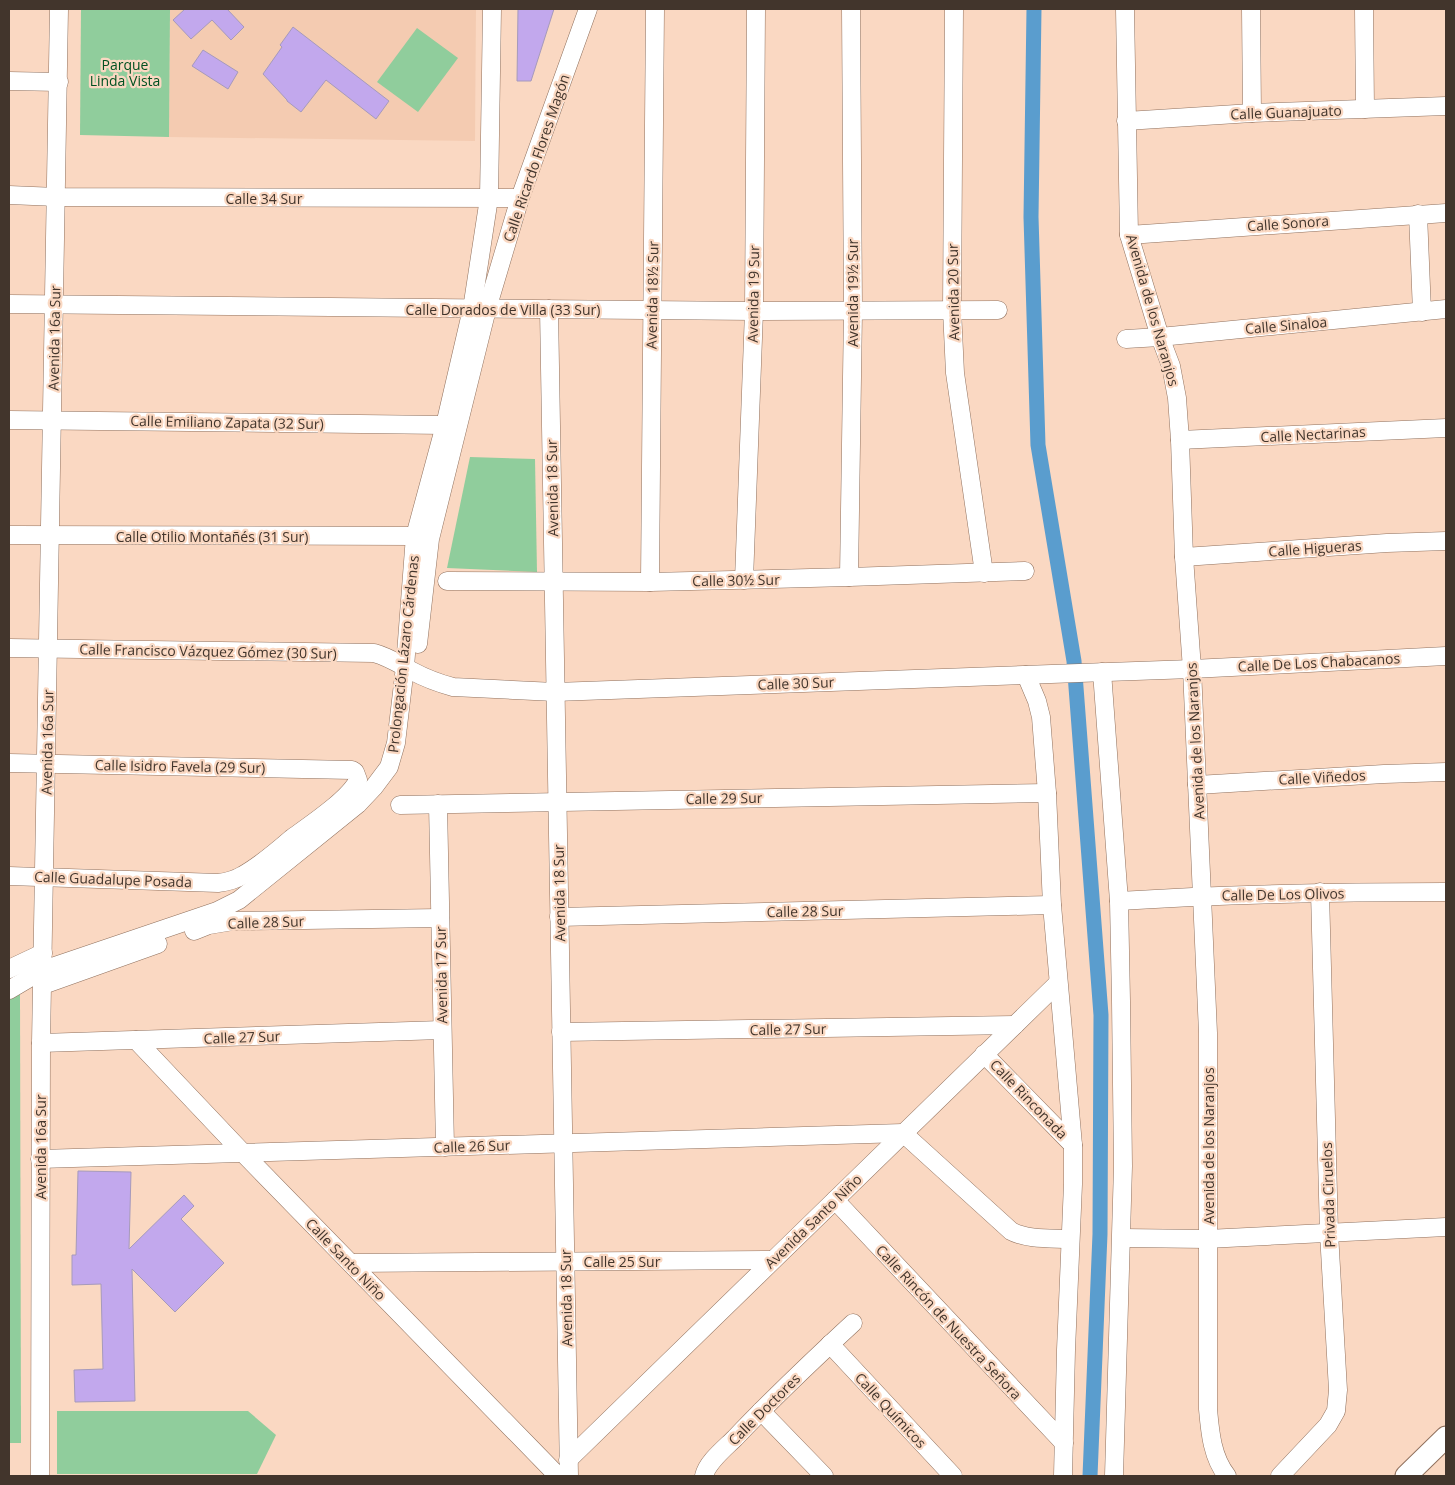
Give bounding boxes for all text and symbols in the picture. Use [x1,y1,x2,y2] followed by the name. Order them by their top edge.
[90,55,160,90] park label: Parque Linda Vista
[498,72,574,244] street label: Calle Ricardo Flores Magón
[1230,101,1342,123] street label: Calle Guanajuato
[226,189,303,208] street label: Calle 34 Sur
[1247,211,1329,235] street label: Calle Sonora
[1122,232,1184,388] street label: Avenida de los Naranjos
[843,239,862,347] street label: Avenida 19½ Sur
[642,240,662,349] street label: Avenida 18½ Sur
[943,243,963,341] street label: Avenida 20 Sur
[743,245,763,343] street label: Avenida 19 Sur
[44,285,64,391] street label: Avenida 16a Sur
[406,300,600,319] street label: Calle Dorados de Villa (33 Sur)
[1244,312,1328,338] street label: Calle Sinaloa
[130,411,324,433] street label: Calle Emiliano Zapata (32 Sur)
[1260,422,1366,446] street label: Calle Nectarinas
[542,439,562,537] street label: Avenida 18 Sur
[116,527,308,546] street label: Calle Otilio Montañés (31 Sur)
[1268,535,1362,561] street label: Calle Higueras
[383,554,423,754] street label: Prolongación Lázaro Cárdenas
[692,570,780,590] street label: Calle 30½ Sur
[79,639,337,663] street label: Calle Francisco Vázquez Gómez (30 Sur)
[1237,648,1401,676] street label: Calle De Los Chabacanos
[1181,662,1209,820] street label: Avenida de los Naranjos
[757,672,835,694] street label: Calle 30 Sur
[37,689,57,795] street label: Avenida 16a Sur
[95,755,265,777] street label: Calle Isidro Favela (29 Sur)
[1278,765,1366,789] street label: Calle Viñedos
[685,788,763,808] street label: Calle 29 Sur
[549,844,569,942] street label: Avenida 18 Sur
[34,867,192,891] street label: Calle Guadalupe Posada
[1221,883,1345,905] street label: Calle De Los Olivos
[766,901,844,921] street label: Calle 28 Sur
[227,911,305,933] street label: Calle 28 Sur
[431,926,451,1024] street label: Avenida 17 Sur
[749,1019,827,1039] street label: Calle 27 Sur
[203,1026,281,1048] street label: Calle 27 Sur
[986,1055,1072,1143] street label: Calle Rinconada
[1199,1067,1218,1225] street label: Avenida de los Naranjos
[31,1094,50,1200] street label: Avenida 16a Sur
[433,1135,511,1157] street label: Calle 26 Sur
[1317,1142,1339,1248] street label: Privada Ciruelos
[760,1170,866,1272] street label: Avenida Santo Niño
[302,1214,390,1304] street label: Calle Santo Niño
[872,1240,1026,1404] street label: Calle Rincón de Nuestra Señora
[556,1249,576,1347] street label: Avenida 18 Sur
[584,1252,661,1271] street label: Calle 25 Sur
[851,1368,931,1452] street label: Calle Químicos
[724,1369,804,1449] street label: Calle Doctores

